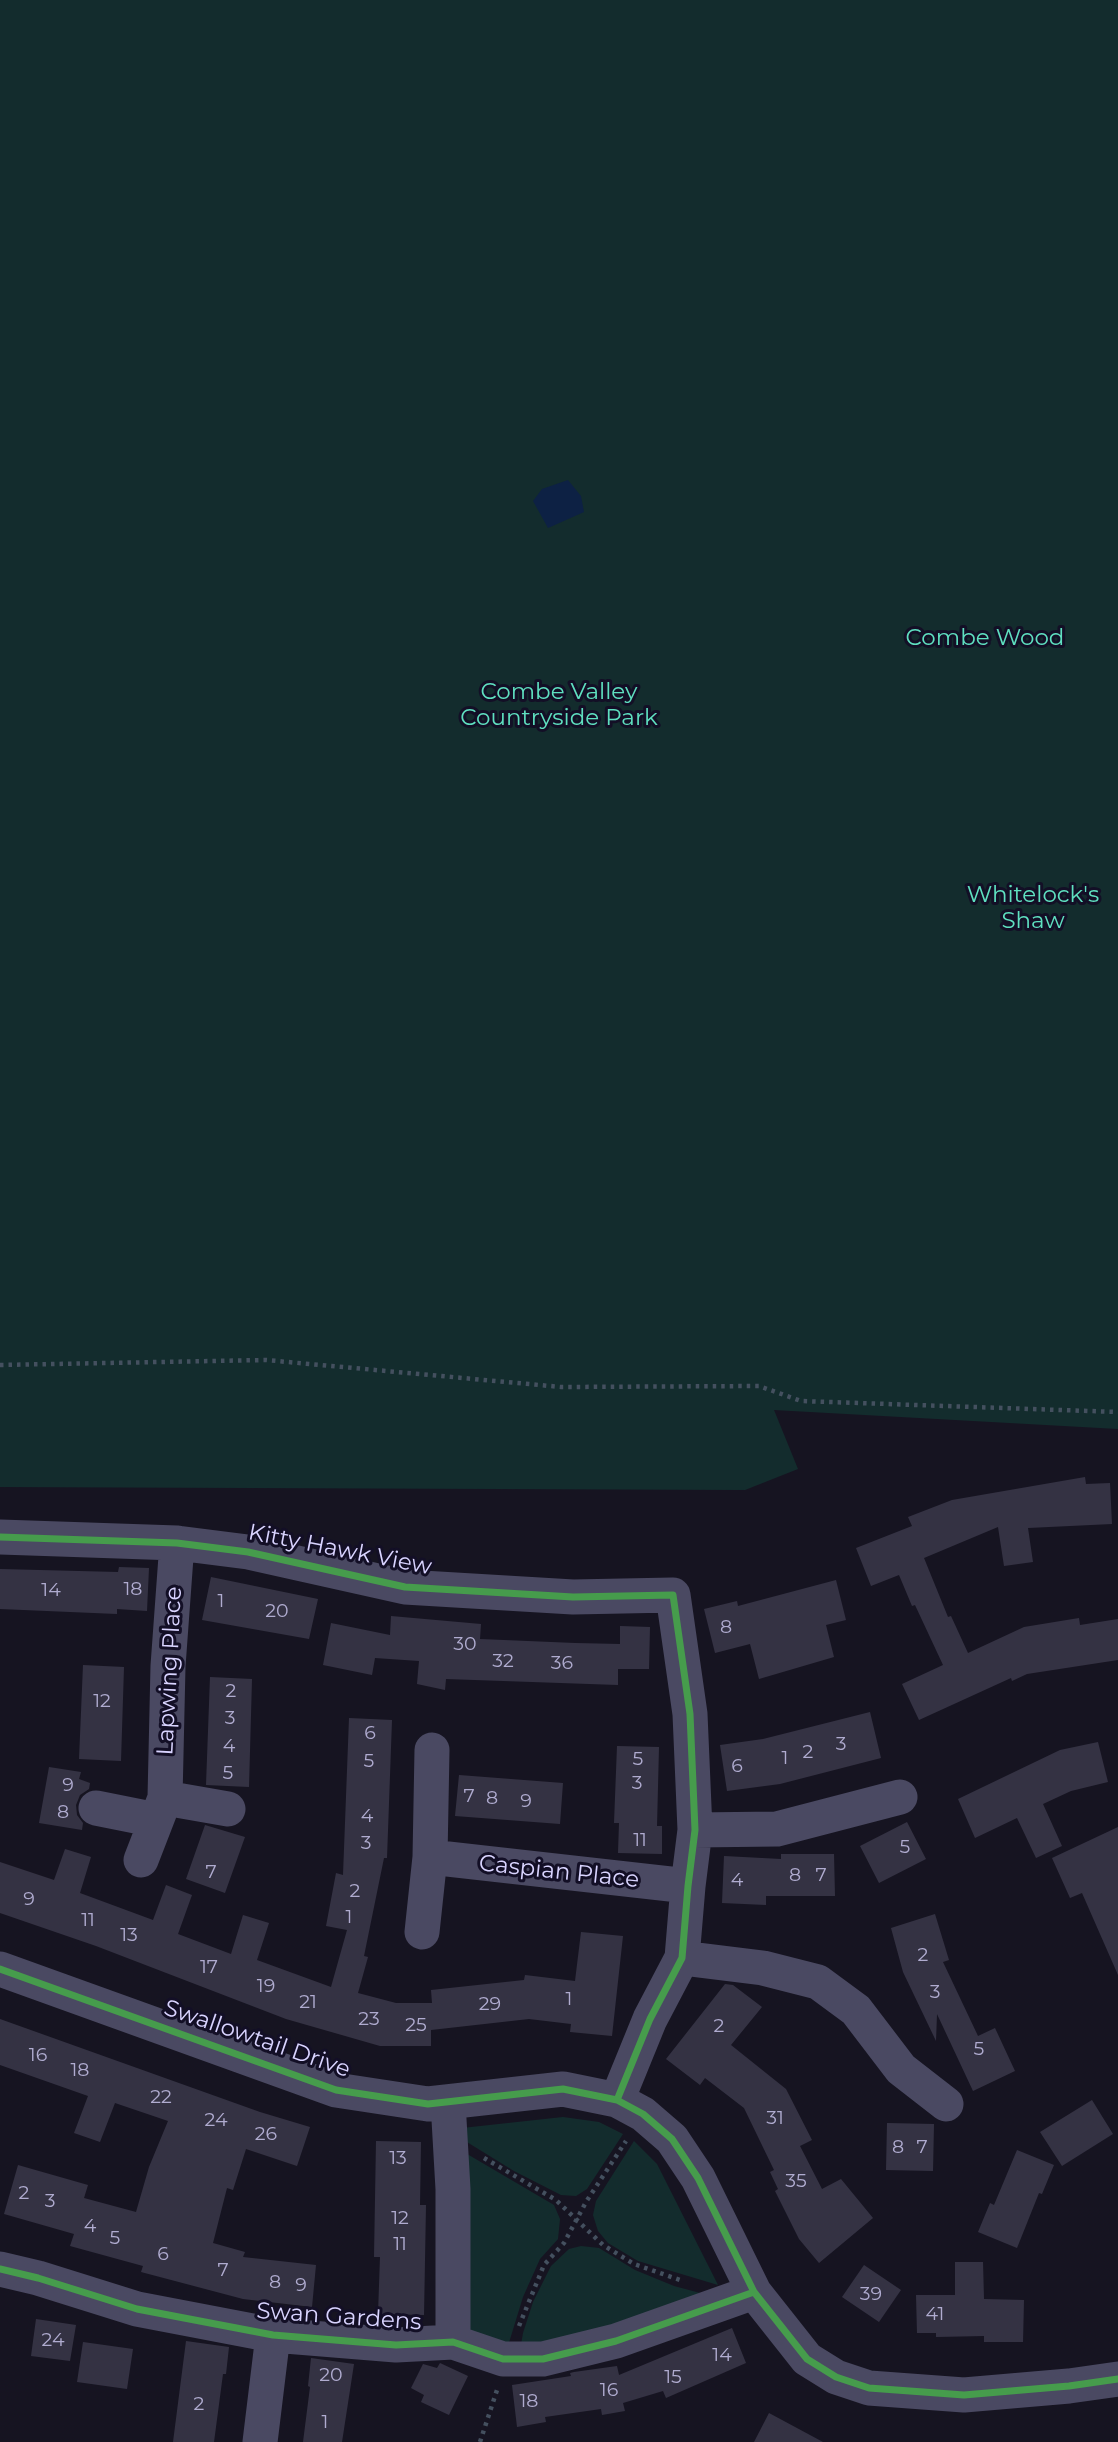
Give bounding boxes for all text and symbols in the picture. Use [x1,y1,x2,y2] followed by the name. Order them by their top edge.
[906,624,1064,652] park label: Combe Wood
[460,678,658,732] park label: Combe Valley Countryside Park
[967,881,1099,935] park label: Whitelock's Shaw
[246,1519,434,1581] street label: Kitty Hawk View
[124,1578,142,1600] house number: 18
[41,1579,61,1601] house number: 14
[152,1586,188,1756] street label: Lapwing Place
[218,1590,224,1612] house number: 1
[265,1600,289,1622] house number: 20
[720,1616,732,1638] house number: 8
[453,1633,477,1655] house number: 30
[492,1650,514,1672] house number: 32
[551,1652,573,1674] house number: 36
[226,1680,236,1702] house number: 2
[93,1690,111,1712] house number: 12
[225,1707,235,1729] house number: 3
[364,1722,376,1744] house number: 6
[836,1733,846,1755] house number: 3
[223,1735,235,1757] house number: 4
[803,1741,813,1763] house number: 2
[782,1747,788,1769] house number: 1
[633,1748,643,1770] house number: 5
[364,1750,374,1772] house number: 5
[731,1755,743,1777] house number: 6
[223,1762,233,1784] house number: 5
[632,1772,642,1794] house number: 3
[62,1774,74,1796] house number: 9
[463,1785,475,1807] house number: 7
[486,1787,498,1809] house number: 8
[520,1790,532,1812] house number: 9
[57,1801,69,1823] house number: 8
[361,1805,373,1827] house number: 4
[633,1829,647,1851] house number: 11
[361,1832,371,1854] house number: 3
[900,1836,910,1858] house number: 5
[478,1850,640,1894] street label: Caspian Place
[205,1861,217,1883] house number: 7
[789,1864,801,1886] house number: 8
[815,1864,827,1886] house number: 7
[731,1869,743,1891] house number: 4
[350,1880,360,1902] house number: 2
[23,1888,35,1910] house number: 9
[346,1906,352,1928] house number: 1
[81,1909,95,1931] house number: 11
[120,1924,138,1946] house number: 13
[918,1944,928,1966] house number: 2
[200,1956,218,1978] house number: 17
[257,1975,275,1997] house number: 19
[930,1981,940,2003] house number: 3
[566,1988,572,2010] house number: 1
[299,1991,317,2013] house number: 21
[479,1993,501,2015] house number: 29
[160,1994,354,2084] street label: Swallowtail Drive
[358,2008,380,2030] house number: 23
[405,2014,427,2036] house number: 25
[714,2015,724,2037] house number: 2
[974,2038,984,2060] house number: 5
[29,2044,47,2066] house number: 16
[71,2059,89,2081] house number: 18
[150,2086,172,2108] house number: 22
[766,2107,784,2129] house number: 31
[205,2109,227,2131] house number: 24
[255,2123,277,2145] house number: 26
[892,2136,904,2158] house number: 8
[916,2136,928,2158] house number: 7
[389,2147,407,2169] house number: 13
[785,2170,807,2192] house number: 35
[19,2182,29,2204] house number: 2
[45,2190,55,2212] house number: 3
[391,2207,409,2229] house number: 12
[84,2215,96,2237] house number: 4
[110,2227,120,2249] house number: 5
[393,2233,407,2255] house number: 11
[157,2243,169,2265] house number: 6
[217,2259,229,2281] house number: 7
[269,2271,281,2293] house number: 8
[295,2274,307,2296] house number: 9
[860,2283,882,2305] house number: 39
[256,2297,422,2337] street label: Swan Gardens
[926,2303,944,2325] house number: 41
[42,2329,64,2351] house number: 24
[712,2344,732,2366] house number: 14
[319,2364,343,2386] house number: 20
[664,2366,682,2388] house number: 15
[600,2379,618,2401] house number: 16
[520,2390,538,2412] house number: 18
[194,2393,204,2415] house number: 2
[322,2411,328,2433] house number: 1

